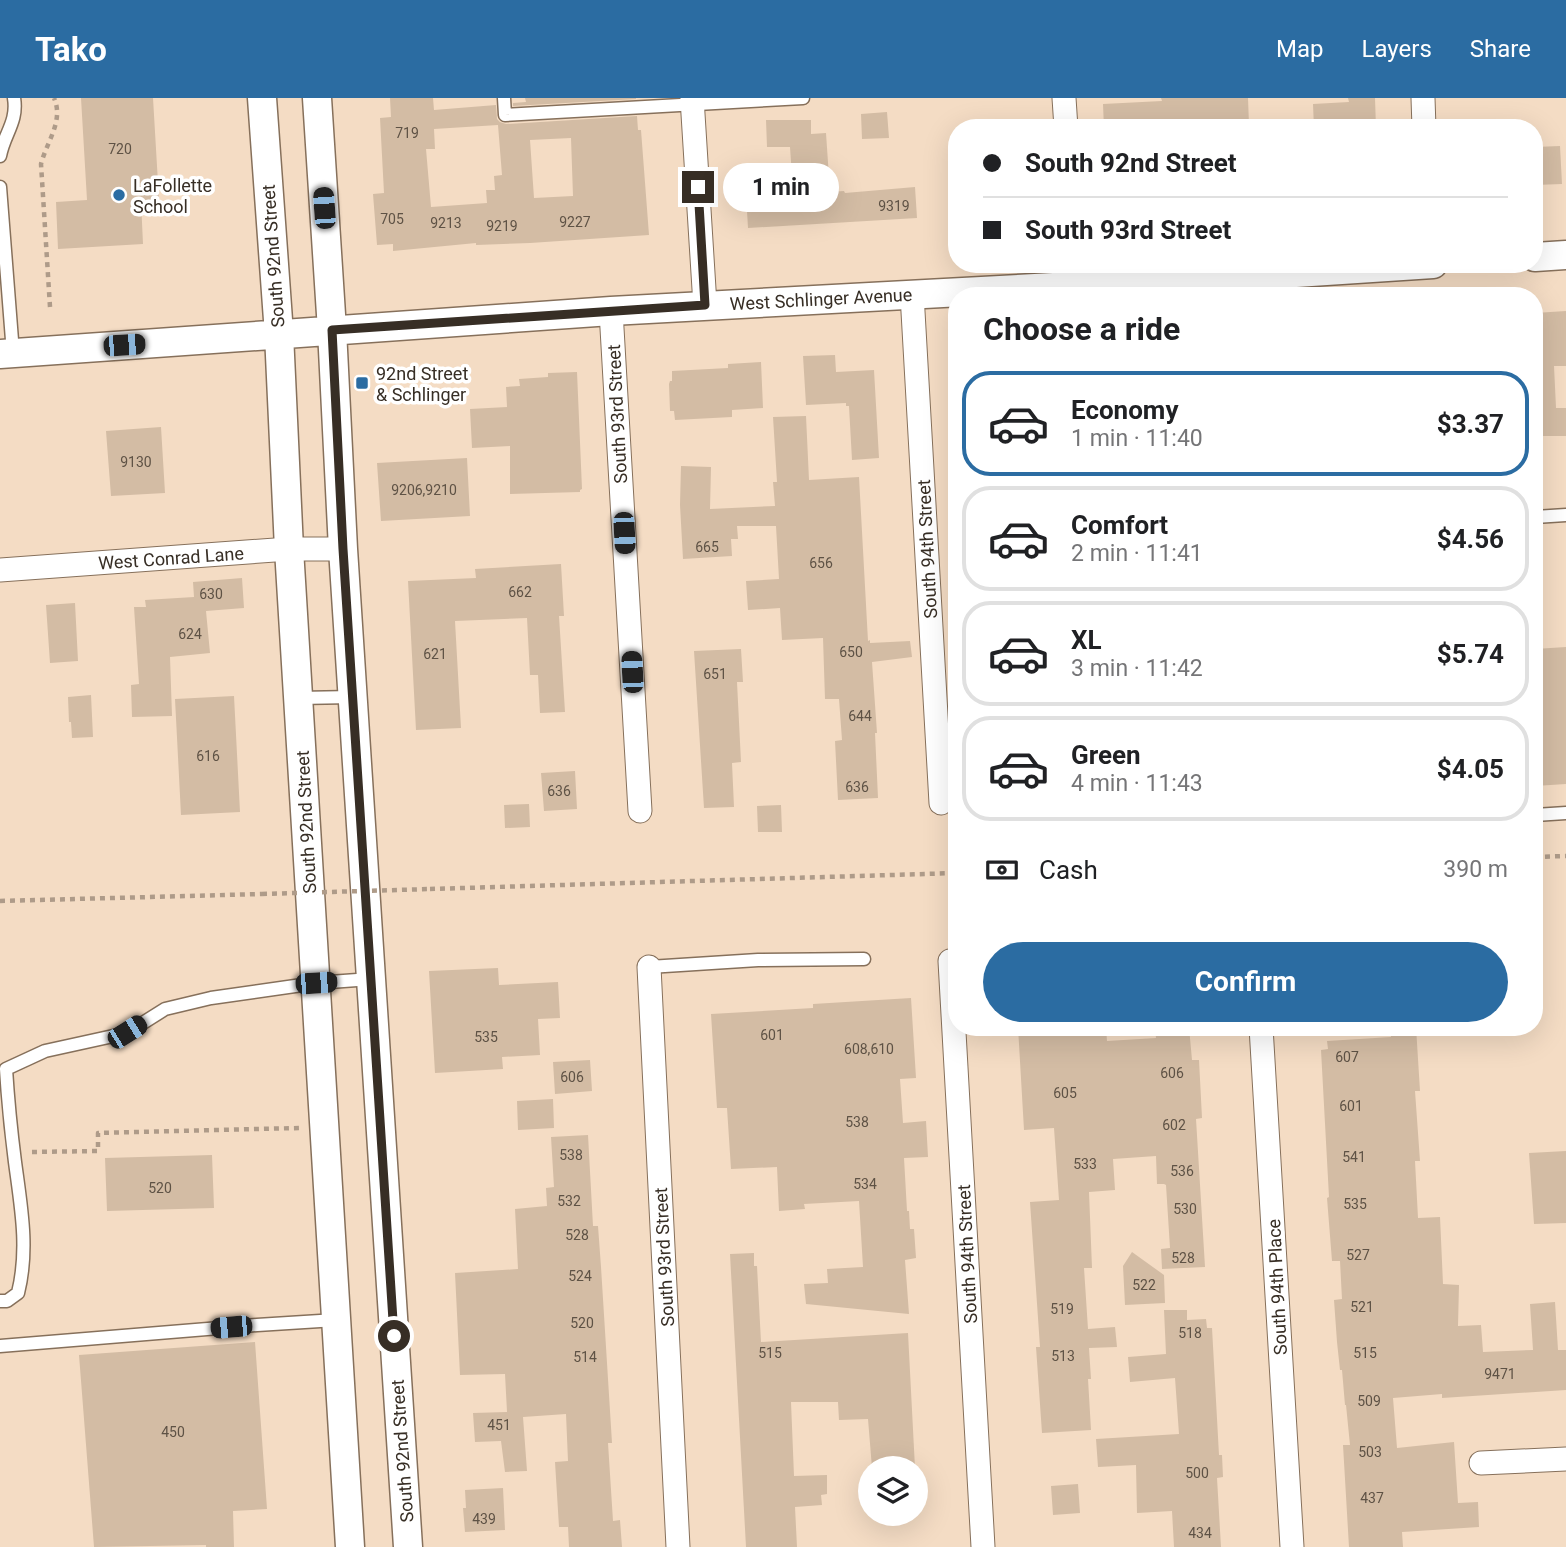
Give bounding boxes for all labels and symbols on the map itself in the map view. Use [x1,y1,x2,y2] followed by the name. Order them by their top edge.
[395,125,419,141] house number: 719
[108,141,132,157] house number: 720
[722,162,838,212] callout: 1 min
[682,171,714,203] route end
[133,175,212,217] place label: LaFollette School
[258,184,288,328] street label: South 92nd Street
[313,186,336,230] car
[111,187,127,203] marker: LaFollette School
[878,198,910,214] house number: 9319
[380,211,404,227] house number: 705
[559,214,591,230] house number: 9227
[430,215,462,231] house number: 9213
[486,218,518,234] house number: 9219
[729,284,913,314] street label: West Schlinger Avenue
[103,333,146,357] car
[603,344,631,484] street label: South 93rd Street
[376,363,468,405] place label: 92nd Street & Schlinger
[354,375,370,391] marker: 92nd Street & Schlinger
[120,454,152,470] house number: 9130
[913,479,941,619] street label: South 94th Street
[391,482,457,498] house number: 9206,9210
[613,511,636,555] car
[695,539,719,555] house number: 665
[97,542,245,574] street label: West Conrad Lane
[809,555,833,571] house number: 656
[508,584,532,600] house number: 662
[199,586,223,602] house number: 630
[178,626,202,642] house number: 624
[839,644,863,660] house number: 650
[423,646,447,662] house number: 621
[621,650,644,694] car
[703,666,727,682] house number: 651
[848,708,872,724] house number: 644
[196,748,220,764] house number: 616
[292,750,320,894] street label: South 92nd Street
[845,779,869,795] house number: 636
[547,783,571,799] house number: 636
[295,971,338,995] car
[104,1012,151,1052] car
[760,1027,784,1043] house number: 601
[474,1029,498,1045] house number: 535
[844,1041,894,1057] house number: 608,610
[1335,1049,1359,1065] house number: 607
[1160,1065,1184,1081] house number: 606
[560,1069,584,1085] house number: 606
[1053,1085,1077,1101] house number: 605
[1339,1098,1363,1114] house number: 601
[845,1114,869,1130] house number: 538
[1162,1117,1186,1133] house number: 602
[559,1147,583,1163] house number: 538
[1342,1149,1366,1165] house number: 541
[1073,1156,1097,1172] house number: 533
[1170,1163,1194,1179] house number: 536
[853,1176,877,1192] house number: 534
[148,1180,172,1196] house number: 520
[953,1184,981,1324] street label: South 94th Street
[650,1187,678,1327] street label: South 93rd Street
[557,1193,581,1209] house number: 532
[1343,1196,1367,1212] house number: 535
[1173,1201,1197,1217] house number: 530
[1263,1218,1291,1356] street label: South 94th Place
[565,1227,589,1243] house number: 528
[1346,1247,1370,1263] house number: 527
[1171,1250,1195,1266] house number: 528
[568,1268,592,1284] house number: 524
[1132,1277,1156,1293] house number: 522
[1350,1299,1374,1315] house number: 521
[1050,1301,1074,1317] house number: 519
[210,1315,253,1339] car
[570,1315,594,1331] house number: 520
[378,1320,410,1352] route start
[1178,1325,1202,1341] house number: 518
[758,1345,782,1361] house number: 515
[1353,1345,1377,1361] house number: 515
[1051,1348,1075,1364] house number: 513
[573,1349,597,1365] house number: 514
[1484,1366,1516,1382] house number: 9471
[387,1379,417,1523] street label: South 92nd Street
[1357,1393,1381,1409] house number: 509
[487,1417,511,1433] house number: 451
[161,1424,185,1440] house number: 450
[1358,1444,1382,1460] house number: 503
[1185,1465,1209,1481] house number: 500
[1360,1490,1384,1506] house number: 437
[472,1511,496,1527] house number: 439
[1188,1525,1212,1541] house number: 434

